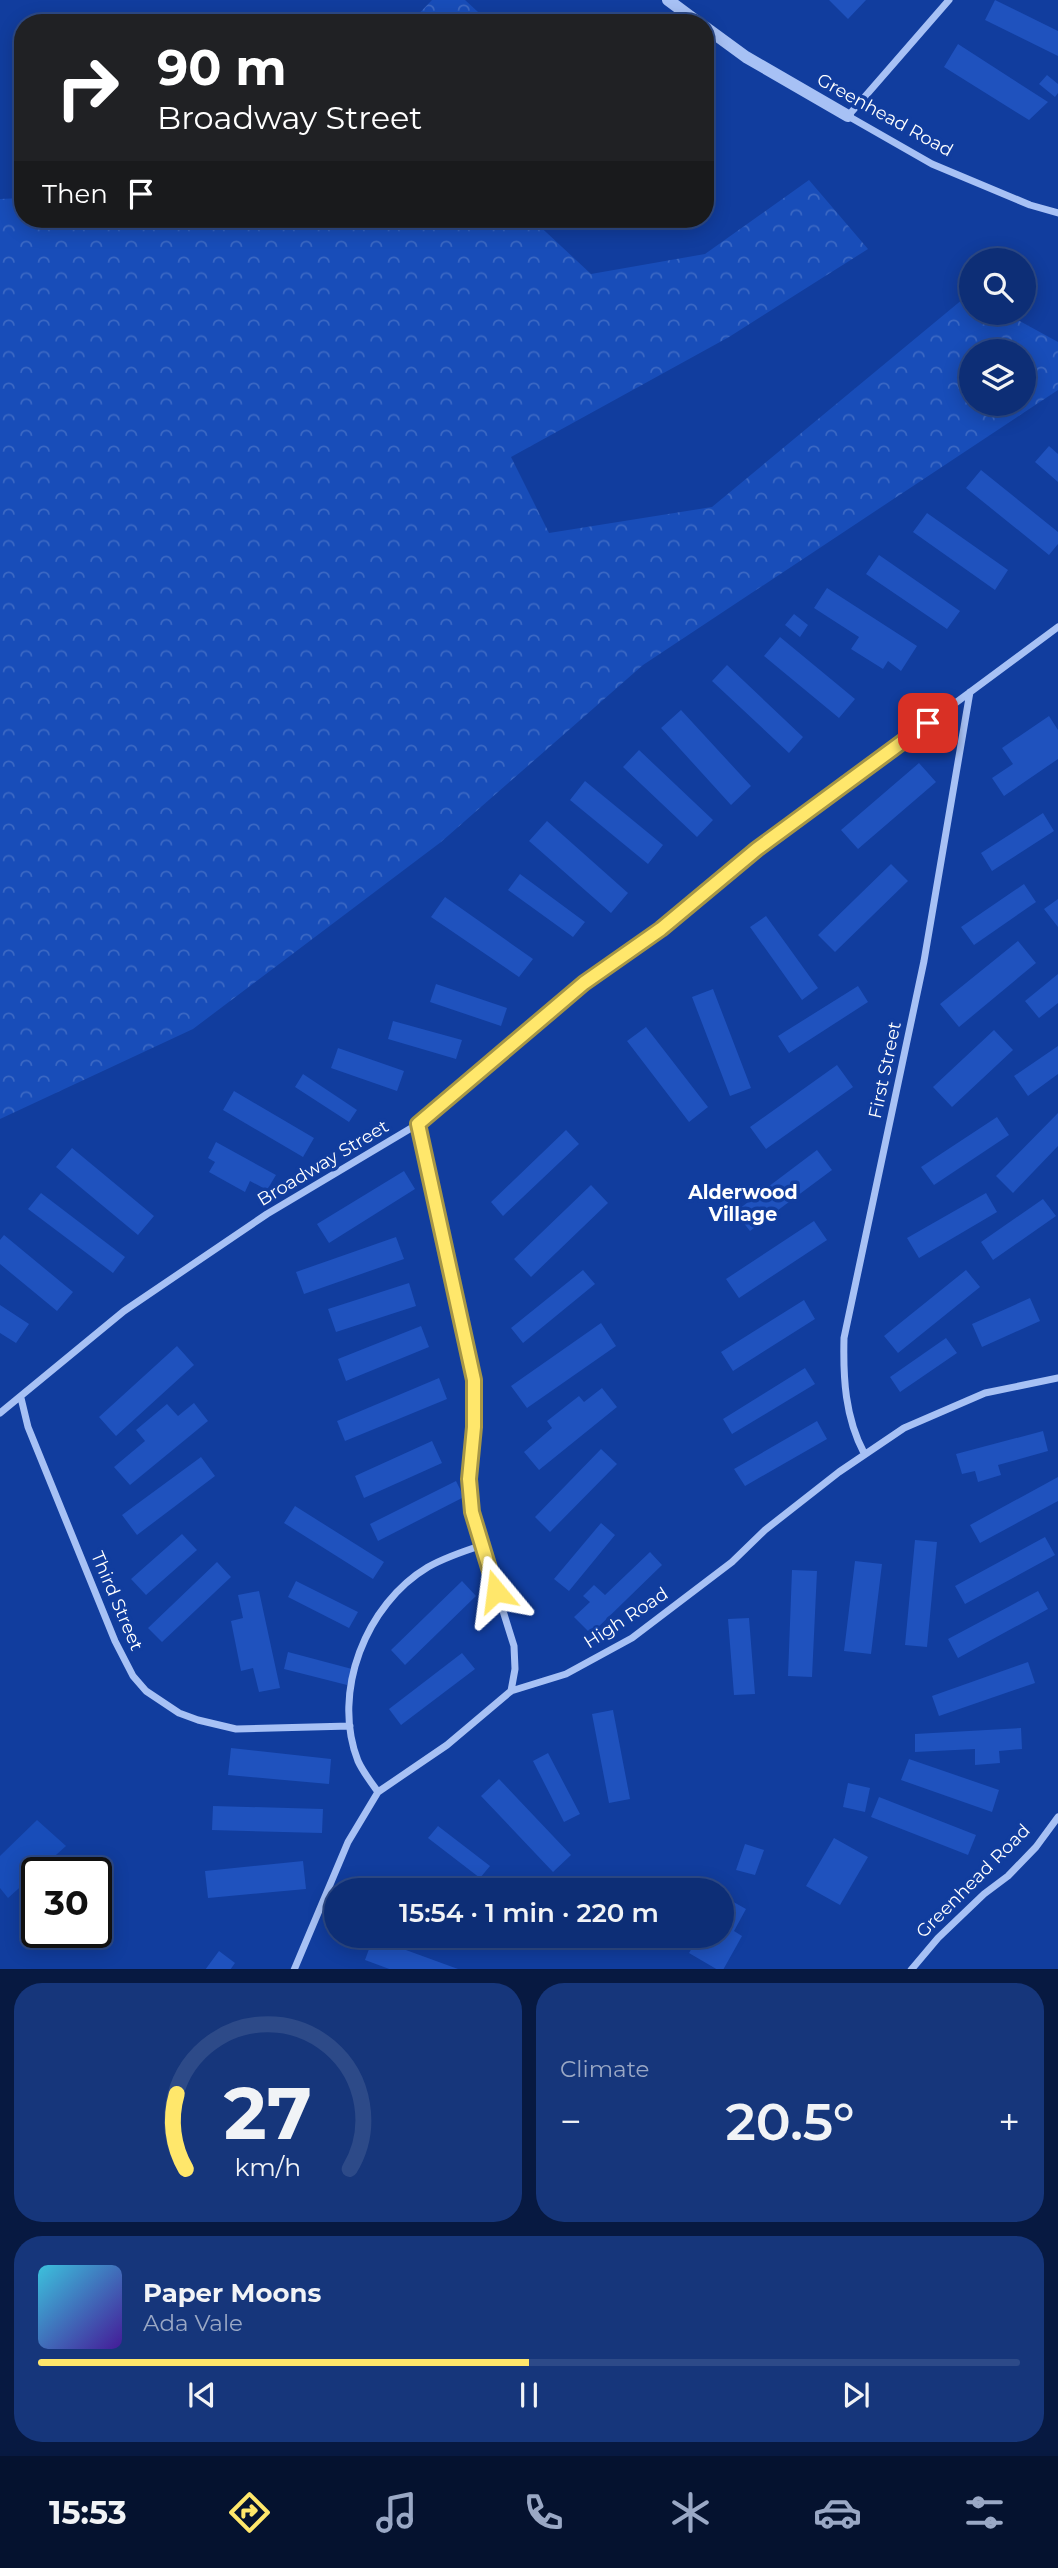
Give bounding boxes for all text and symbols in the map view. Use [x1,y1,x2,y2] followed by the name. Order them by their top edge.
[157,38,287,97] text: 90 m
[42,42,133,133] icon: right
[813,68,957,162] street label: Greenhead Road
[157,98,422,137] text: Broadway Street
[122,175,160,213] icon: arrive
[42,178,108,210] text: Then
[959,248,1036,416] map controls
[959,248,1036,325] button: search
[959,339,1036,416] button: layers
[898,693,958,753] pin
[909,704,947,742] icon: arrive
[864,1019,906,1121] street label: First Street
[253,1115,393,1211] street label: Broadway Street
[687,1181,798,1226] district label: Alderwood Village
[86,1548,148,1654] street label: Third Street
[459,1554,533,1628] position arrow
[580,1583,672,1653] street label: High Road
[911,1819,1035,1943] street label: Greenhead Road
[21,1857,112,1948] speed limit sign: 30
[399,1897,659,1929] text: 15:54 · 1 min · 220 m
[560,2055,649,2083] text: Climate
[224,2069,312,2157] text: 27
[726,2090,854,2153] text: 20.5°
[560,2098,582,2145] text: −
[998,2098,1020,2145] text: +
[235,2151,301,2181] text: km/h
[143,2277,321,2309] text: Paper Moons
[143,2309,243,2337] text: Ada Vale
[183,2376,221,2414] icon: previous
[510,2376,548,2414] icon: pause
[837,2376,875,2414] icon: next
[225,2488,274,2537] icon: directions
[372,2488,421,2537] icon: music
[519,2488,568,2537] icon: phone
[666,2488,715,2537] icon: climate
[813,2488,862,2537] icon: car
[960,2488,1009,2537] icon: filters
[49,2493,127,2532] text: 15:53

